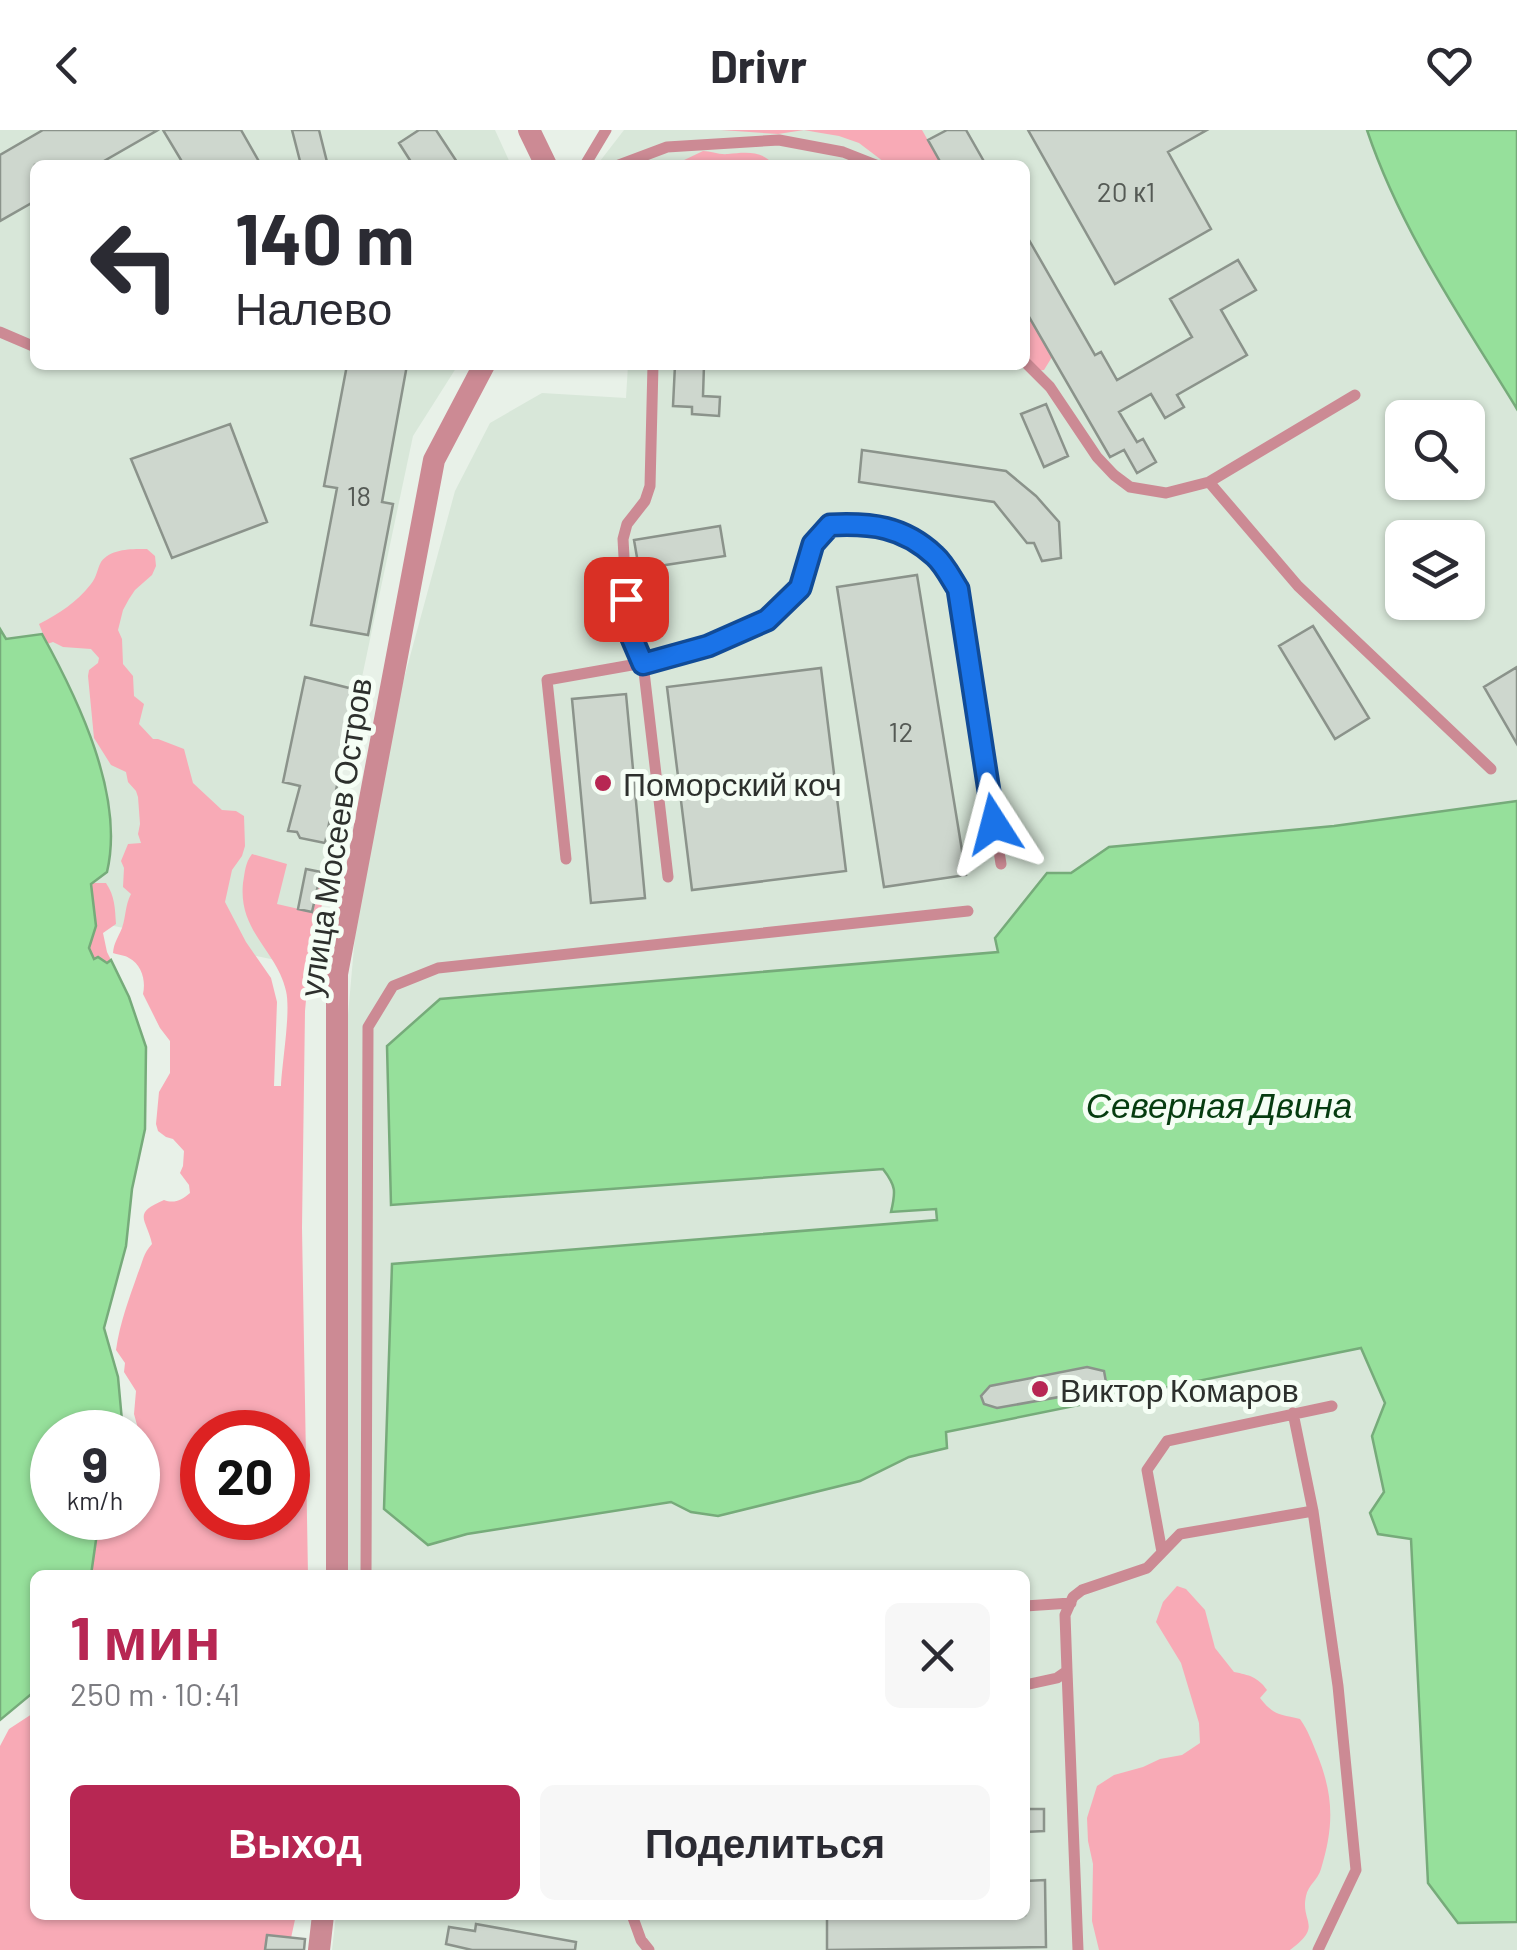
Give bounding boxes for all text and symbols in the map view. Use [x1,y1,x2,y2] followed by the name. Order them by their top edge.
[40,38,95,93] icon: back
[710,38,807,92] text: Drivr
[1422,38,1477,93] icon: heart
[1097,174,1155,208] house number: 20 к1
[235,195,414,279] text: 140 m
[70,200,200,330] icon: left
[235,280,392,334] text: Налево
[1385,400,1485,620] map controls
[1385,400,1485,500] button: search
[347,478,371,512] house number: 18
[1385,520,1485,620] button: layers
[584,557,669,642] pin
[599,572,654,627] icon: arrive
[290,675,379,999] street label: улица Мосеев Остров
[889,714,913,748] house number: 12
[623,764,842,803] place label: Поморский коч
[592,772,614,794] marker: Поморский коч
[942,772,1046,876] position arrow
[1086,1083,1352,1125] water label: Северная Двина
[1060,1370,1299,1409] place label: Виктор Комаров
[1029,1378,1051,1400] marker: Виктор Комаров
[180,1410,310,1540] speed limit sign: 20
[82,1433,108,1493] text: 9
[67,1485,123,1515] text: km/h
[70,1600,221,1672] text: 1 мин
[885,1603,990,1708] button: close
[70,1674,240,1712] text: 250 m · 10:41
[70,1785,520,1900] button: Выход
[540,1785,990,1900] button: Поделиться

